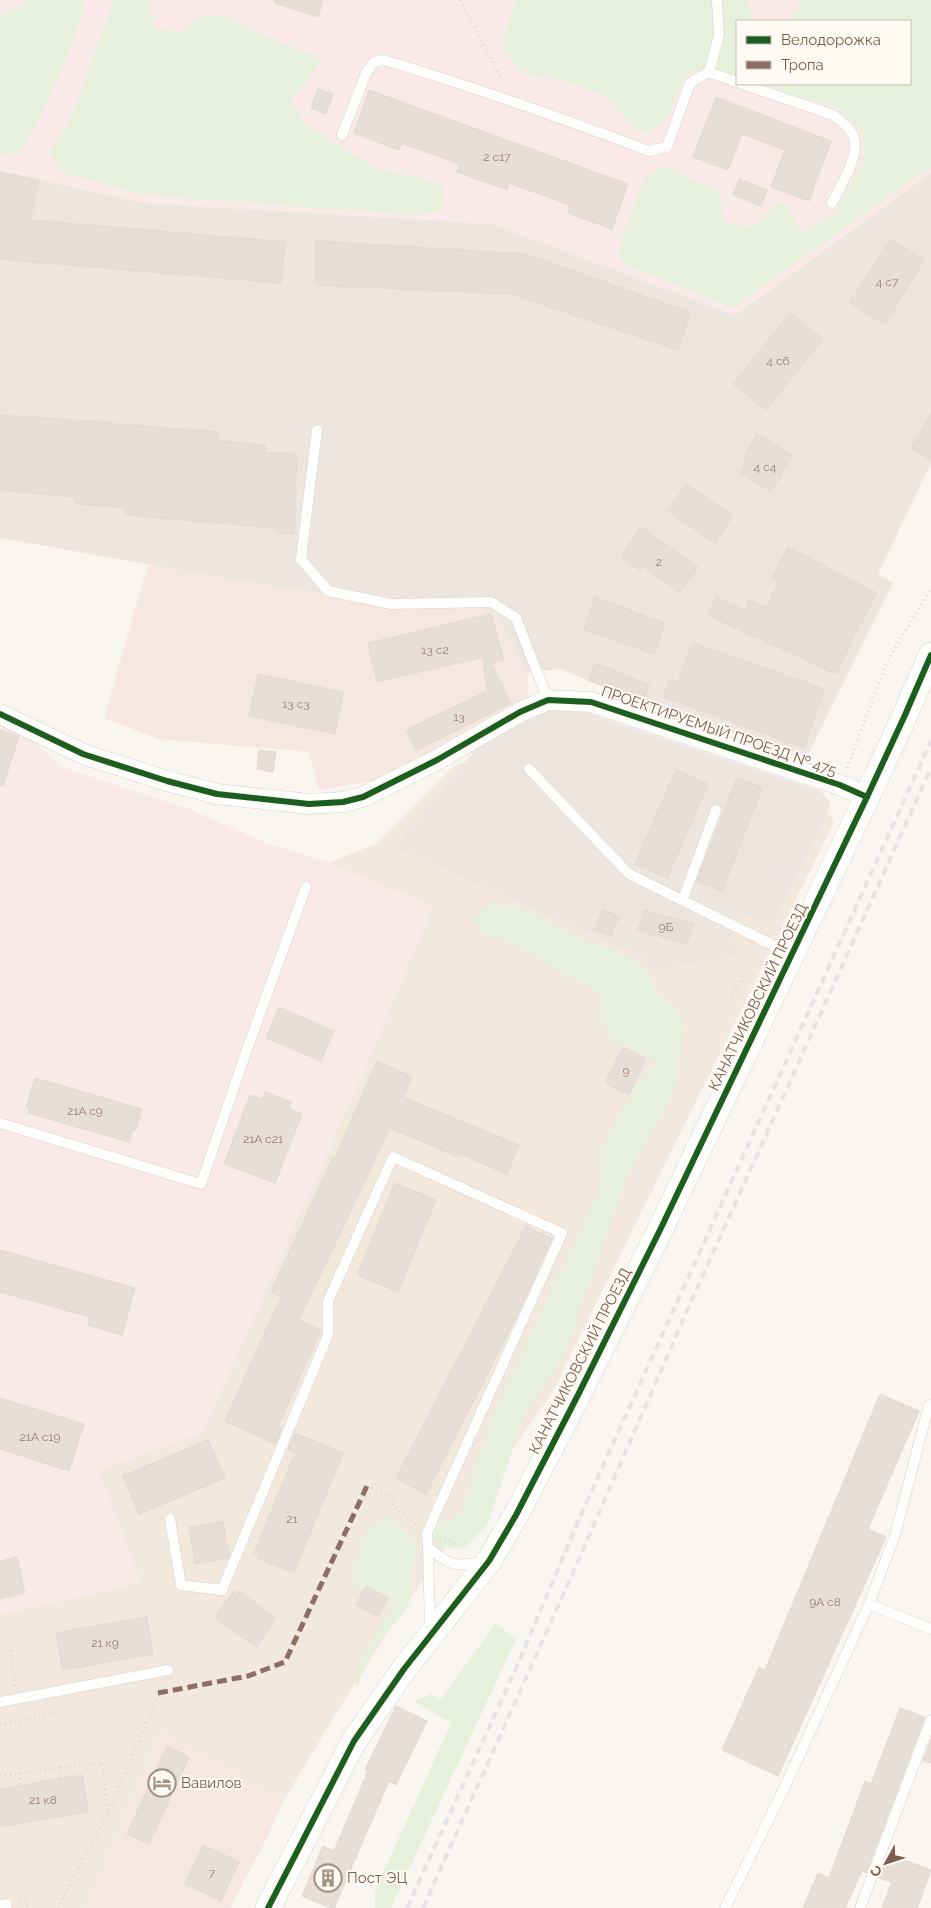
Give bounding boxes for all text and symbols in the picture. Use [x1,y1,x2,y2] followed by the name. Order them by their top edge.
[736,20,911,85] legend
[781,31,881,49] text: Велодорожка
[781,56,824,74] text: Тропа
[483,150,511,164] house number: 2 с17
[876,275,899,289] house number: 4 с7
[766,354,790,368] house number: 4 с6
[754,460,777,474] house number: 4 с4
[656,555,662,569] house number: 2
[421,643,449,657] house number: 13 с2
[599,682,839,780] street label: ПРОЕКТИРУЕМЫЙ ПРОЕЗД № 475
[282,697,310,711] house number: 13 с3
[453,710,465,724] house number: 13
[705,900,811,1094] street label: КАНАТЧИКОВСКИЙ ПРОЕЗД
[659,920,674,934] house number: 9Б
[622,1064,630,1078] house number: 9
[67,1104,103,1118] house number: 21А с9
[243,1132,283,1146] house number: 21А с21
[525,1265,635,1457] street label: КАНАТЧИКОВСКИЙ ПРОЕЗД
[20,1430,60,1444] house number: 21А с19
[286,1512,298,1526] house number: 21
[809,1595,841,1609] house number: 9А с8
[91,1636,119,1650] house number: 21 к9
[147,1768,177,1798] hotel icon: Вавилов
[181,1774,242,1792] place label: Вавилов
[29,1793,57,1807] house number: 21 к8
[861,1838,911,1888] north arrow
[867,1862,885,1880] text: С
[313,1863,343,1893] building icon: Пост ЭЦ
[209,1866,216,1880] house number: 7
[347,1869,408,1887] place label: Пост ЭЦ

